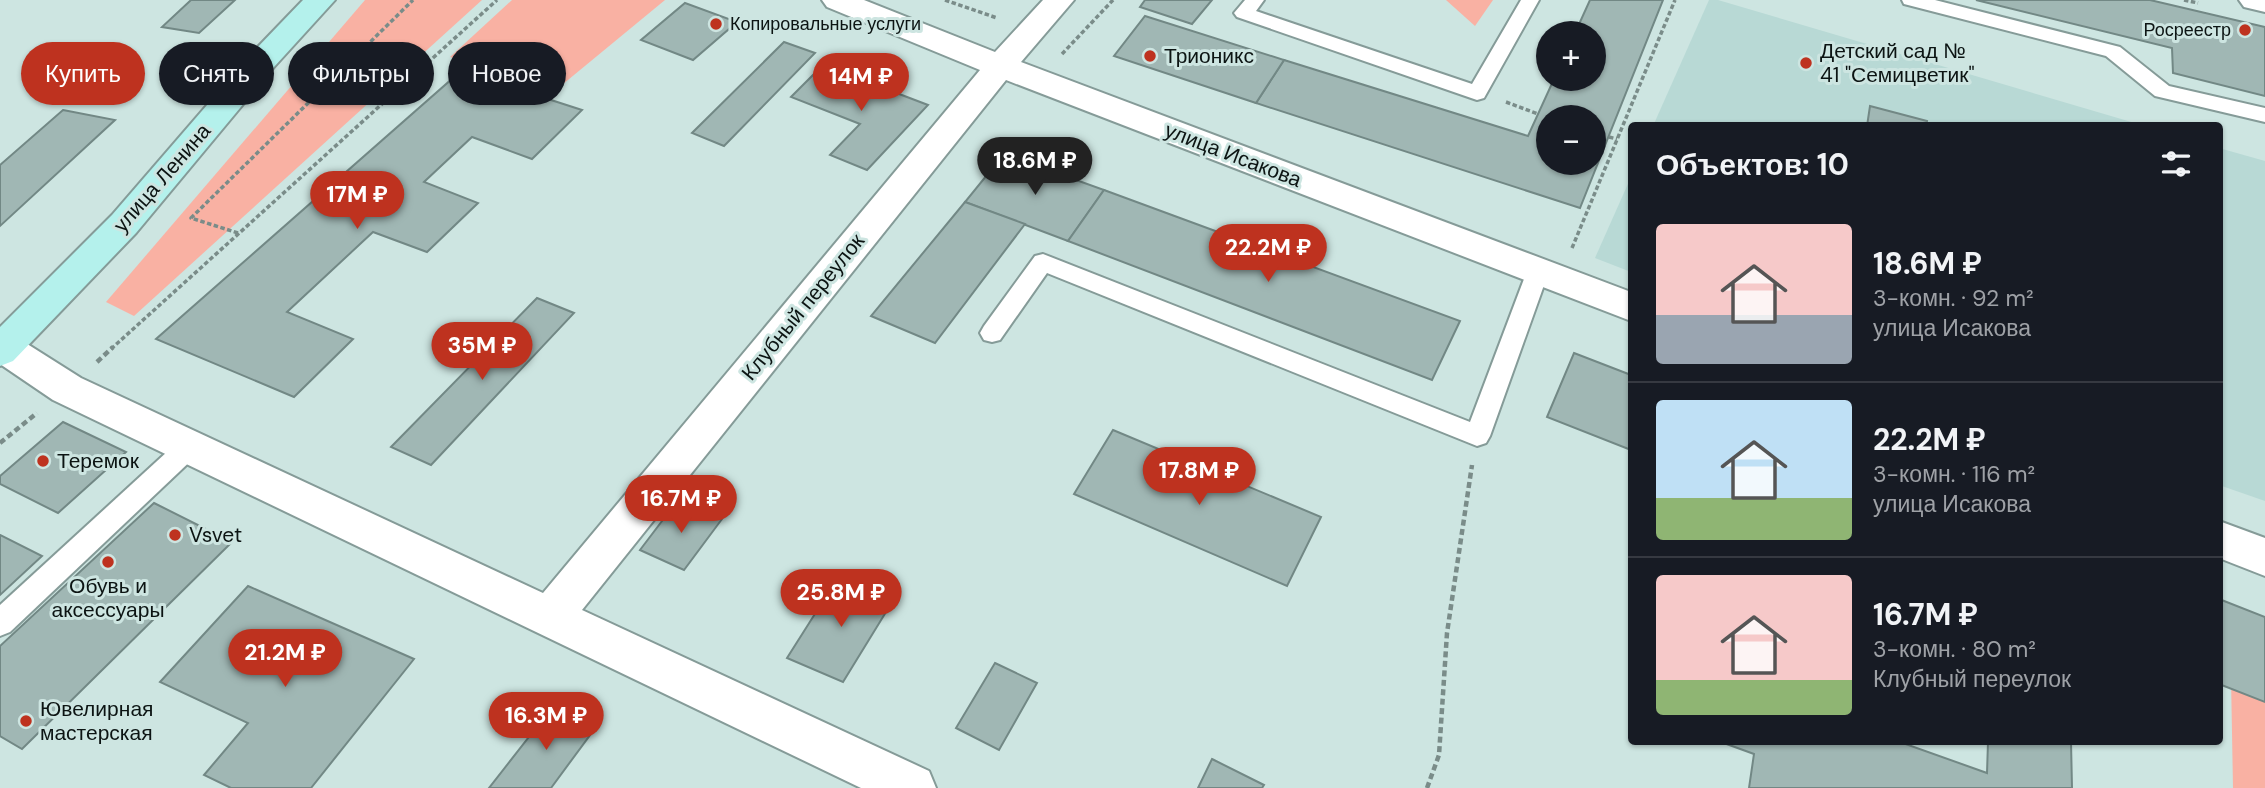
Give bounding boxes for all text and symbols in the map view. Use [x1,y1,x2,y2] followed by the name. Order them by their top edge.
[730,12,921,36] place label: Копировальные услуги
[708,16,724,32] marker: Копировальные услуги
[2143,18,2231,42] place label: Росреестр
[1536,21,1606,175] map controls
[1536,21,1606,91] button: +
[2237,22,2253,38] marker: Росреестр
[1820,37,1975,89] place label: Детский сад № 41 "Семицветик"
[21,42,145,105] chip: Купить
[159,42,274,105] chip: Снять
[288,42,434,105] chip: Фильтры
[448,42,566,105] chip: Новое
[1164,42,1254,70] place label: Трионикс
[1142,48,1158,64] marker: Трионикс
[812,54,910,113] pin: 14M ₽
[1798,55,1814,71] marker: Детский сад № 41 "Семицветик"
[829,61,893,91] text: 14M ₽
[1536,105,1606,175] button: −
[1161,116,1306,194] street label: улица Исакова
[107,117,217,238] street label: улица Ленина
[970,138,1100,197] pin: 18.6M ₽
[993,145,1077,175] text: 18.6M ₽
[1656,145,1849,184] text: Объектов: 10
[2157,145,2195,183] icon: filters
[308,172,406,231] pin: 17M ₽
[326,179,388,209] text: 17M ₽
[1203,224,1333,284] pin: 22.2M ₽
[735,227,871,386] street label: Клубный переулок
[1225,232,1311,262] text: 22.2M ₽
[1873,244,1982,283] text: 18.6M ₽
[1712,252,1796,336] icon: home
[1873,283,2034,313] text: 3-комн. · 92 m²
[1873,313,2031,343] text: улица Исакова
[433,322,531,382] pin: 35M ₽
[447,330,517,360] text: 35M ₽
[1873,420,1986,459] text: 22.2M ₽
[1712,428,1796,512] icon: home
[57,447,140,475] place label: Теремок
[1134,448,1264,507] pin: 17.8M ₽
[35,453,51,469] marker: Теремок
[1159,455,1239,485] text: 17.8M ₽
[1873,459,2035,489] text: 3-комн. · 116 m²
[616,476,746,535] pin: 16.7M ₽
[641,483,721,513] text: 16.7M ₽
[1873,489,2031,519] text: улица Исакова
[189,521,242,549] place label: Vsvet
[167,527,183,543] marker: Vsvet
[100,554,116,570] marker: Обувь и аксессуары
[776,570,906,629] pin: 25.8M ₽
[52,572,165,624] place label: Обувь и аксессуары
[797,577,885,607] text: 25.8M ₽
[1873,595,1978,634] text: 16.7M ₽
[1712,603,1796,687] icon: home
[220,630,350,689] pin: 21.2M ₽
[1873,634,2036,664] text: 3-комн. · 80 m²
[244,637,326,667] text: 21.2M ₽
[1873,664,2071,694] text: Клубный переулок
[481,692,611,752] pin: 16.3M ₽
[40,695,153,747] place label: Ювелирная мастерская
[505,700,587,730] text: 16.3M ₽
[18,713,34,729] marker: Ювелирная мастерская

